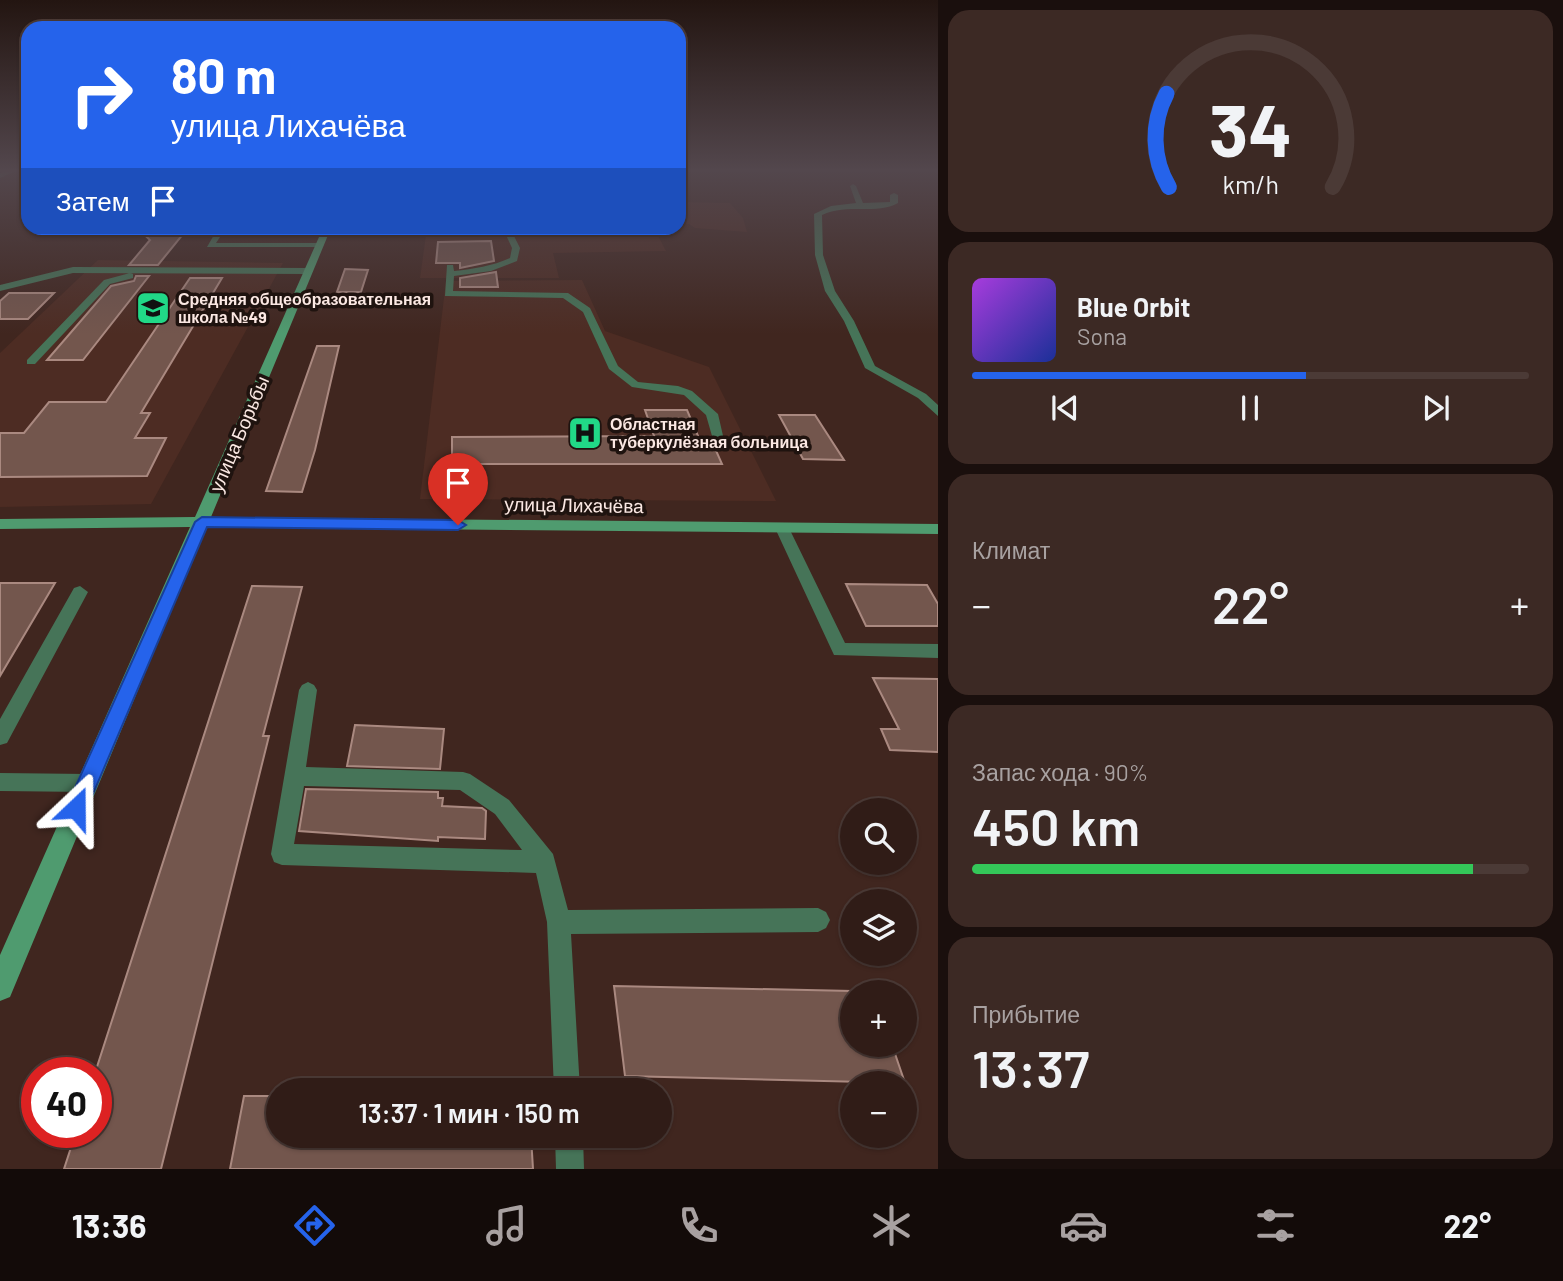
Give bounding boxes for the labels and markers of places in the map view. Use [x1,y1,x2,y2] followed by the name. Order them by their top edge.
[134,289,172,327] school or university icon: Средняя общеобразовательная школа №49
[178,289,431,326] place label: Средняя общеобразовательная школа №49
[566,414,604,452] hospital icon: Областная туберкулёзная больница
[610,414,808,451] place label: Областная туберкулёзная больница
[428,453,488,525] pin

